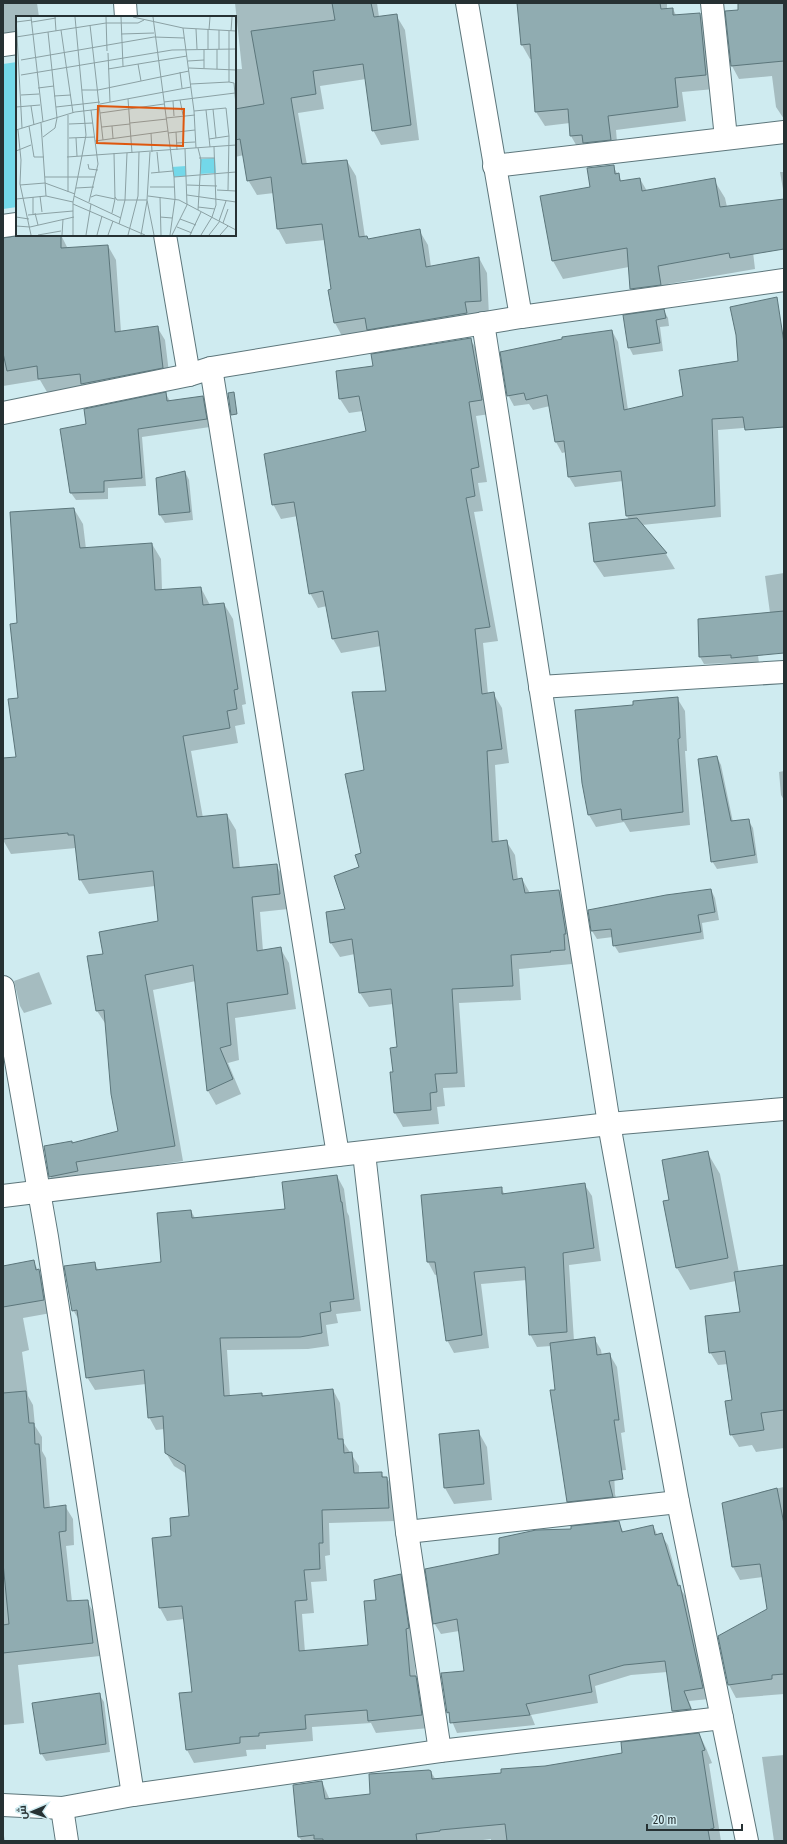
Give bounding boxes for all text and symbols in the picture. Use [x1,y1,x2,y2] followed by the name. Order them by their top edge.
[16,16,236,236] inset map
[12,1792,52,1832] north arrow
[16,1805,29,1820] text: ش
[647,1806,742,1832] scale bar
[653,1813,677,1827] text: 20 m

